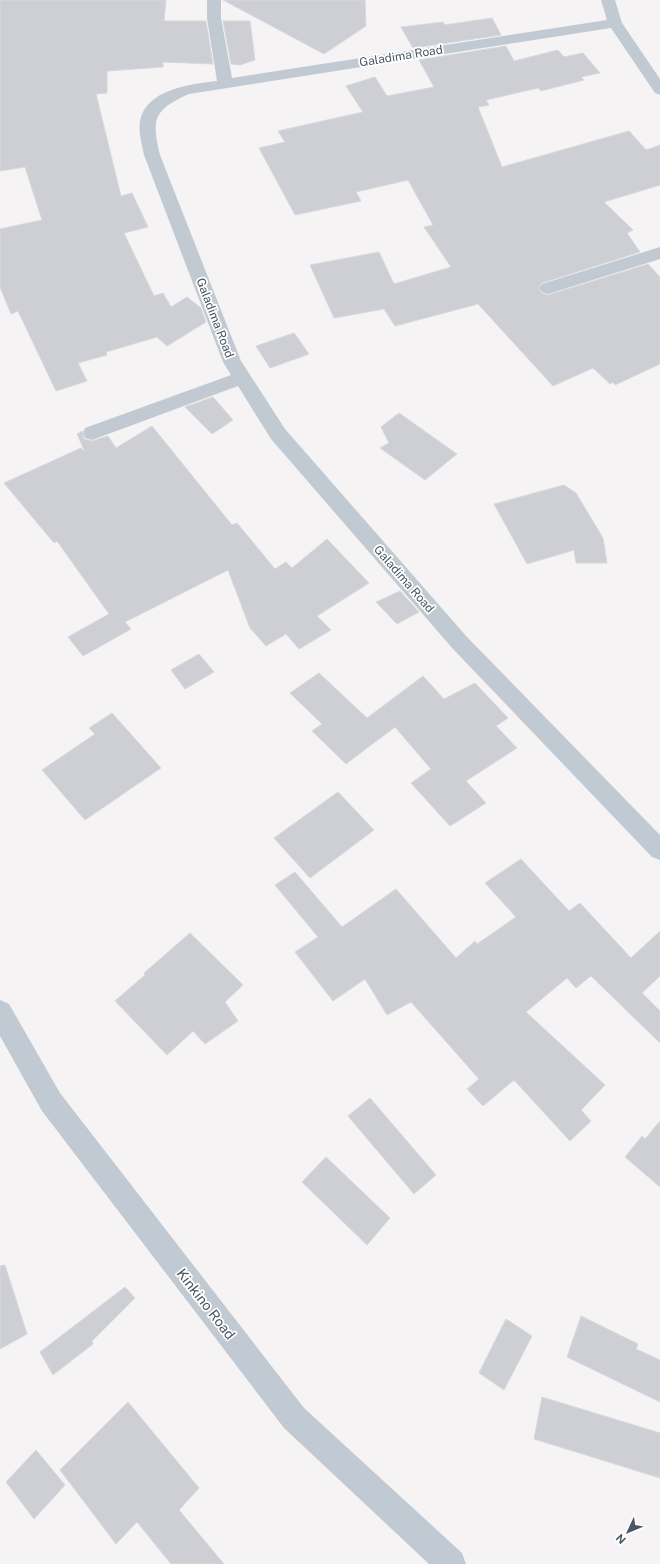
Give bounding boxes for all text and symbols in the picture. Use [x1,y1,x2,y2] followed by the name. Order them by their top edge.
[358,42,444,70] street label: Galadima Road
[193,276,237,360] street label: Galadima Road
[371,543,437,615] street label: Galadima Road
[174,1266,238,1342] street label: Kinkino Road
[608,1512,648,1552] north arrow
[614,1532,628,1546] text: N

